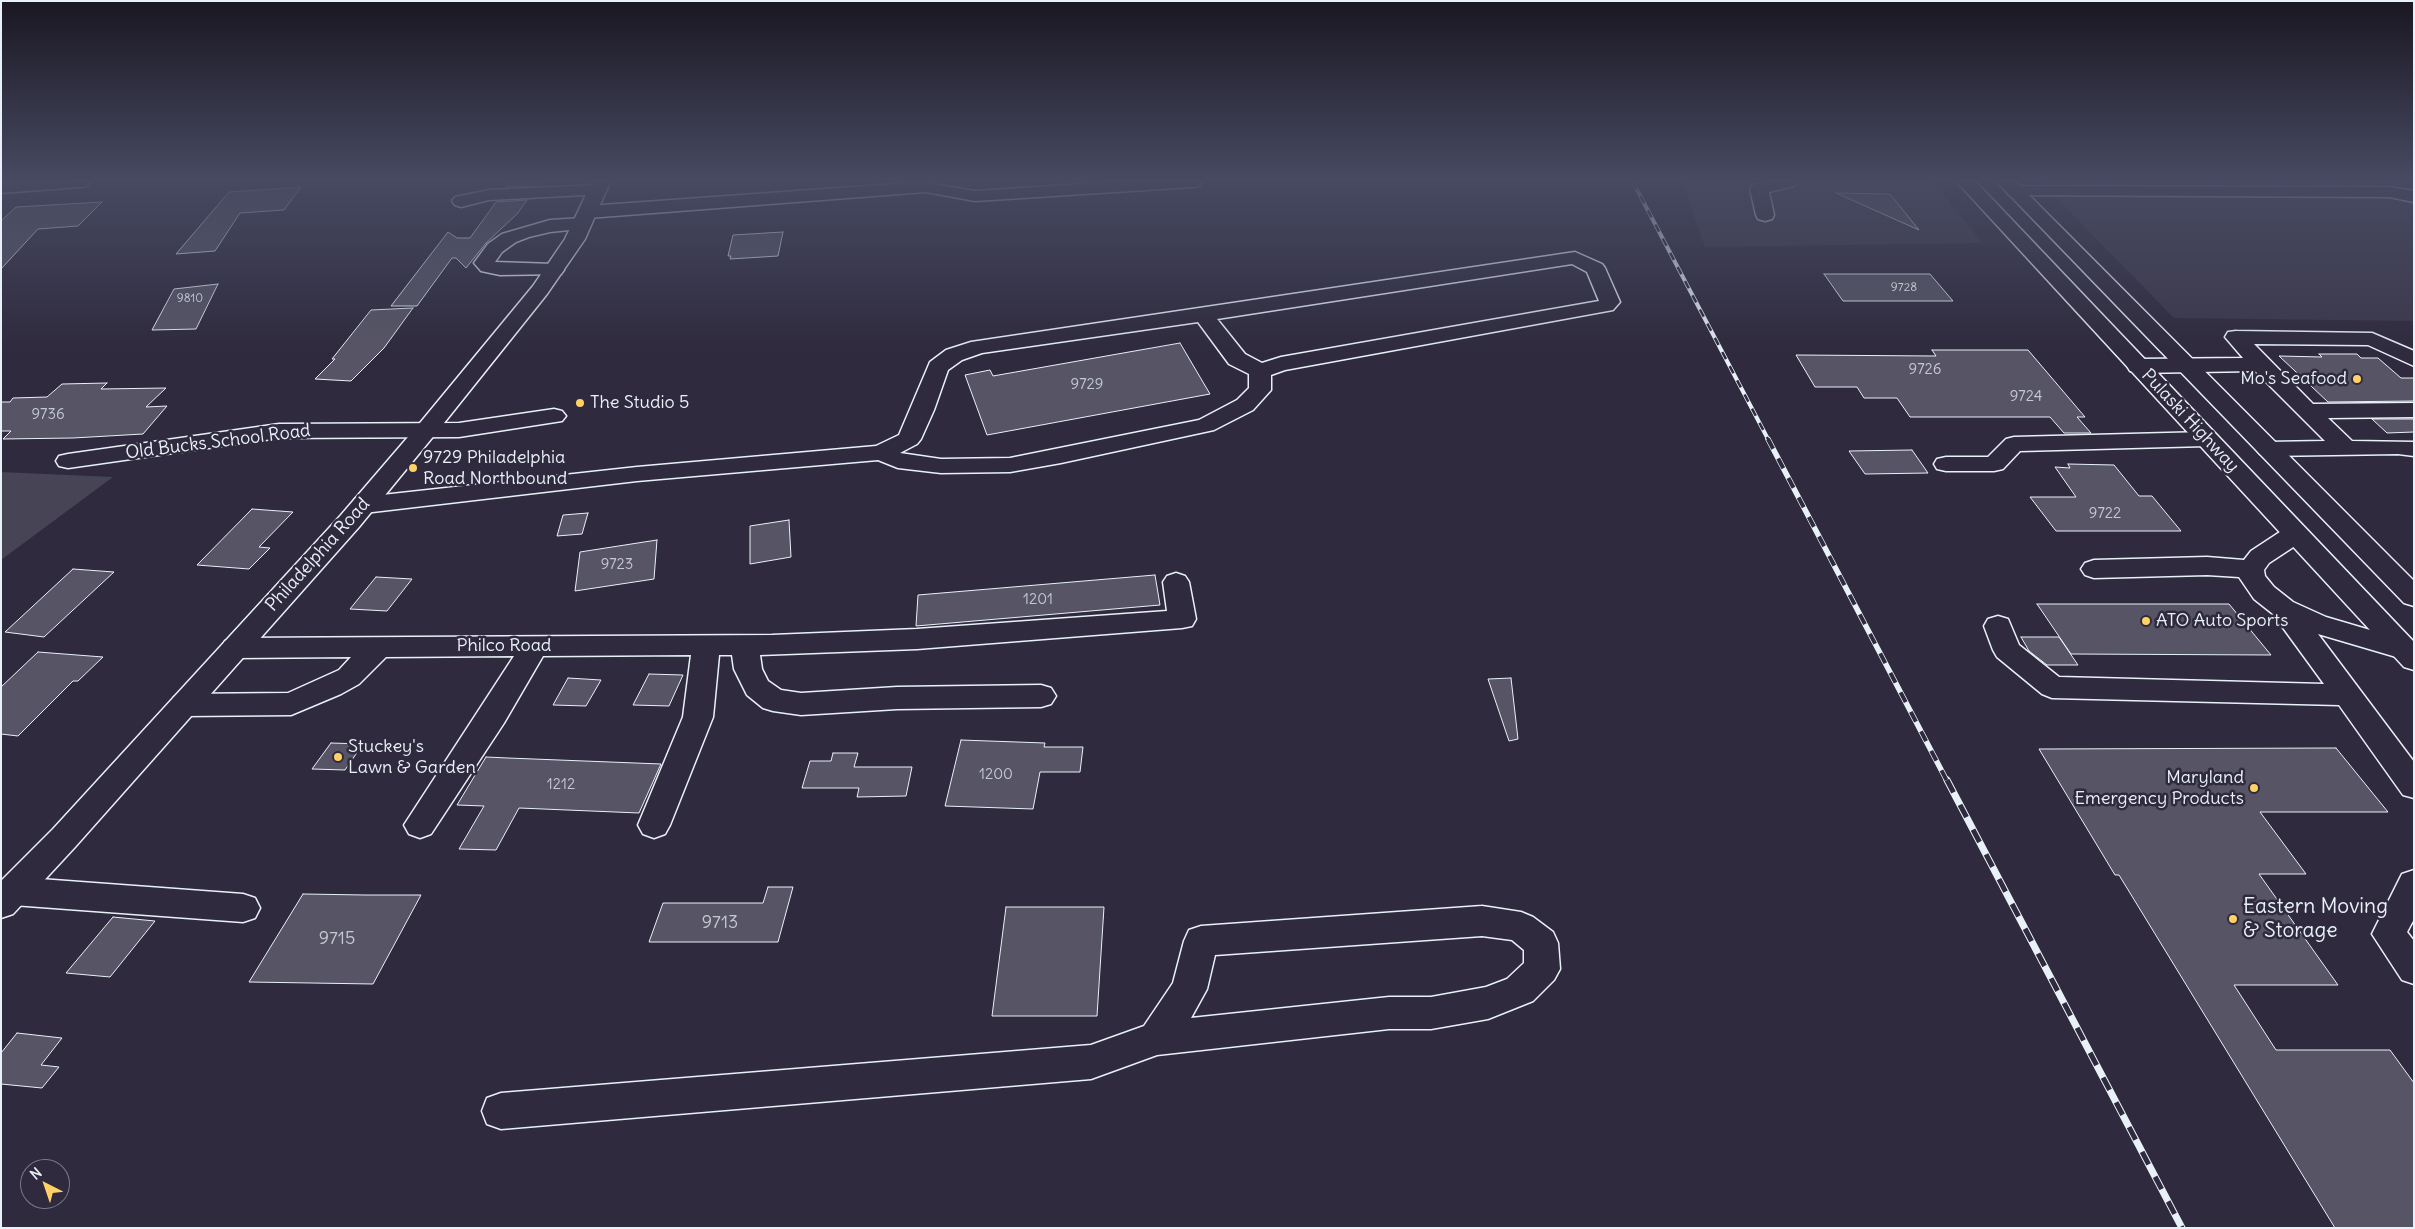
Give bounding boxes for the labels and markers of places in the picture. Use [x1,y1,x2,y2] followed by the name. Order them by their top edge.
[2240,368,2347,390] place label: Mo's Seafood
[2351,373,2363,385] marker: Mo's Seafood
[590,392,689,414] place label: The Studio 5
[574,397,586,409] marker: The Studio 5
[423,447,567,489] place label: 9729 Philadelphia Road Northbound
[407,462,419,474] marker: 9729 Philadelphia Road Northbound
[2156,610,2288,632] place label: ATO Auto Sports
[2140,615,2152,627] marker: ATO Auto Sports
[348,736,476,779] place label: Stuckey's Lawn & Garden
[332,751,344,763] marker: Stuckey's Lawn & Garden
[2075,767,2244,810] place label: Maryland Emergency Products
[2248,782,2260,794] marker: Maryland Emergency Products
[2243,894,2388,944] place label: Eastern Moving & Storage
[2227,913,2239,925] marker: Eastern Moving & Storage

